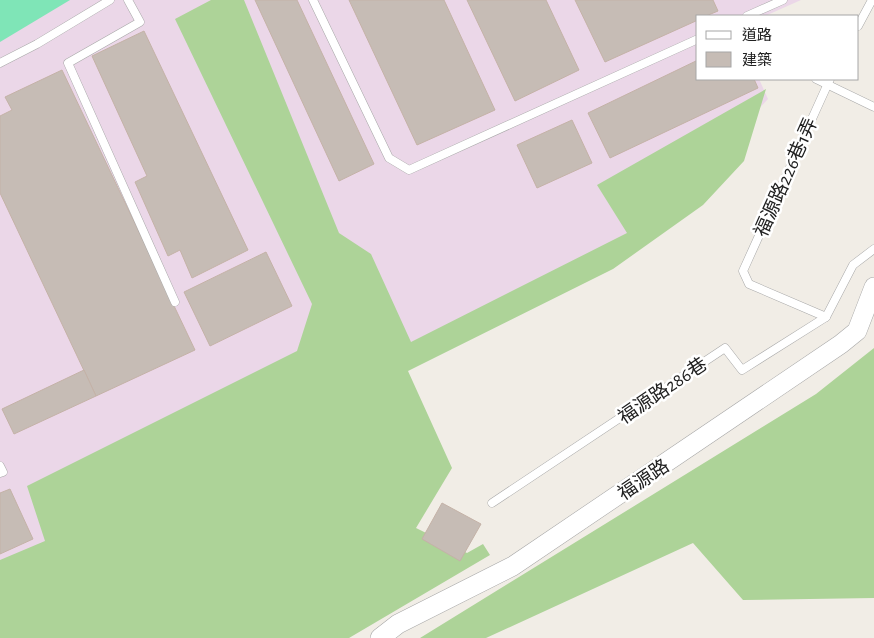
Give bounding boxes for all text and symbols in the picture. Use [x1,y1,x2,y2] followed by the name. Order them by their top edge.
[696,15,859,80] legend
[742,27,772,43] text: 道路
[742,52,772,68] text: 建築
[750,115,821,240] street label: 福源路226巷1弄
[614,353,711,428] street label: 福源路286巷
[614,456,673,504] street label: 福源路

